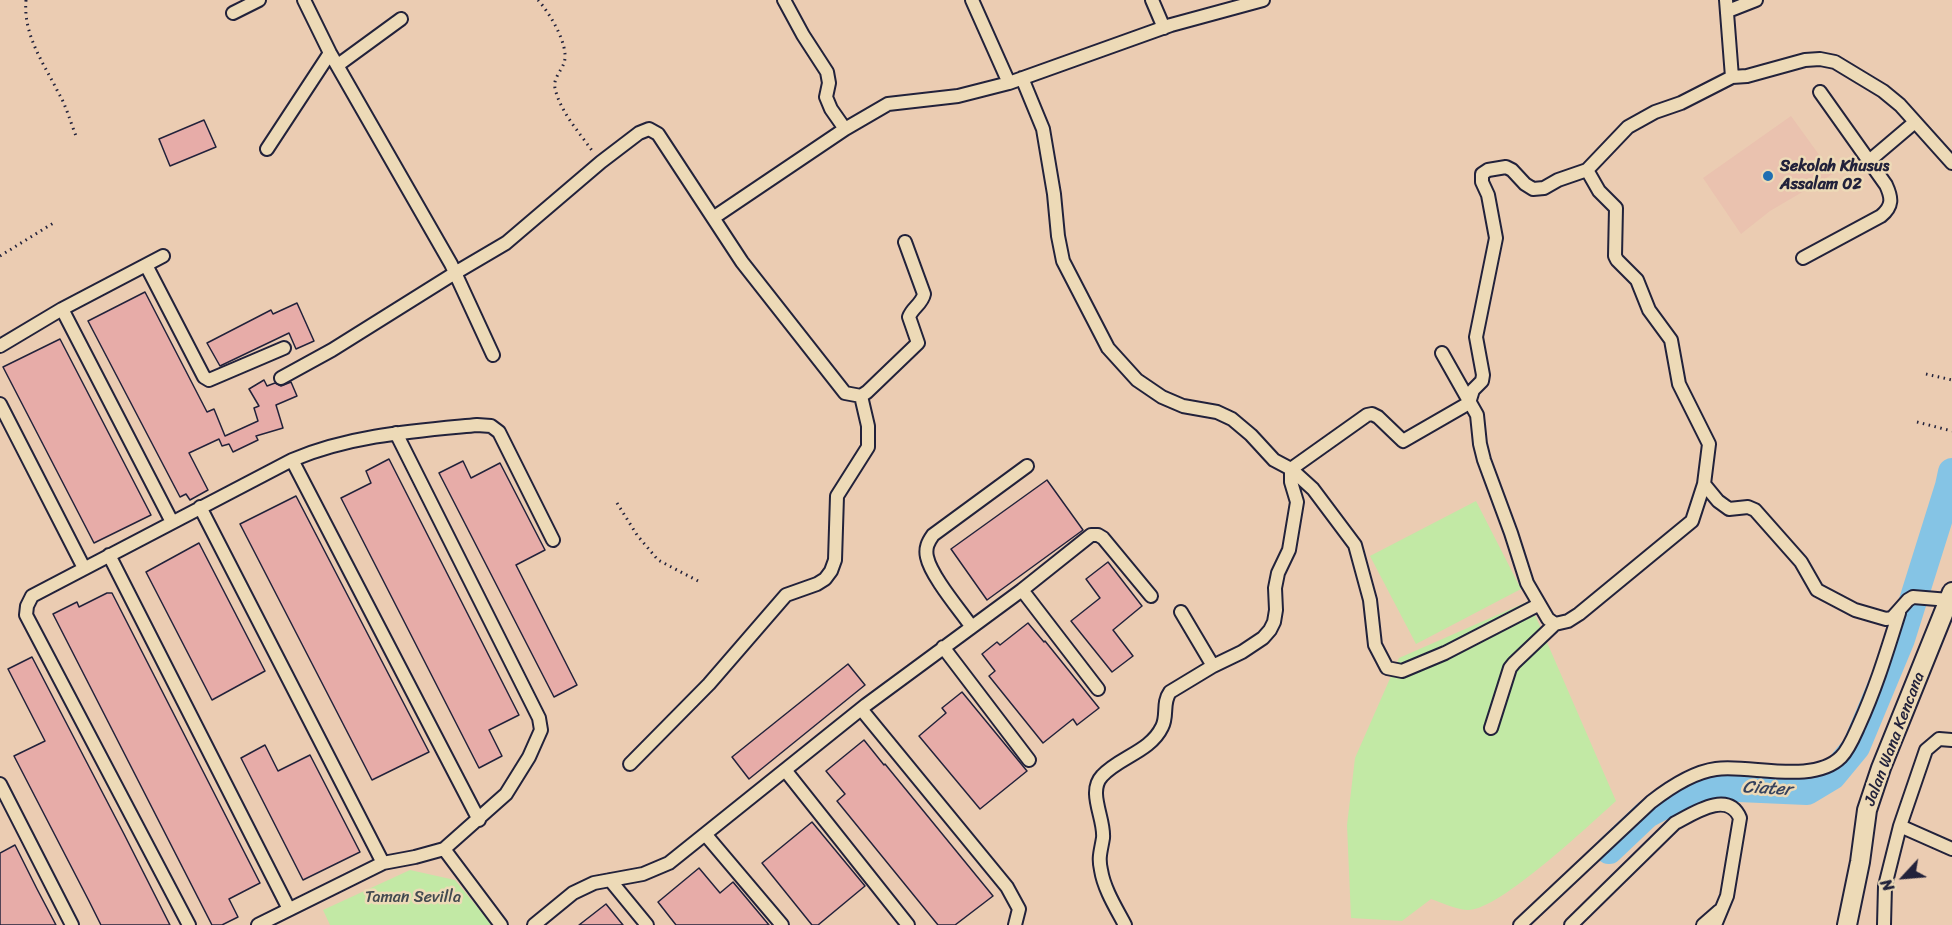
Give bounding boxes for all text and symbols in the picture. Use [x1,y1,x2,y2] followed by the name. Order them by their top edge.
[1780,157,1889,195] place label: Sekolah Khusus Assalam 02
[1761,169,1775,183] marker: Sekolah Khusus Assalam 02
[1861,670,1929,808] street label: Jalan Wana Kencana
[1742,777,1792,801] water label: Ciater
[1874,847,1934,907] north arrow
[1872,874,1903,896] text: N
[365,888,461,908] park label: Taman Sevilla

